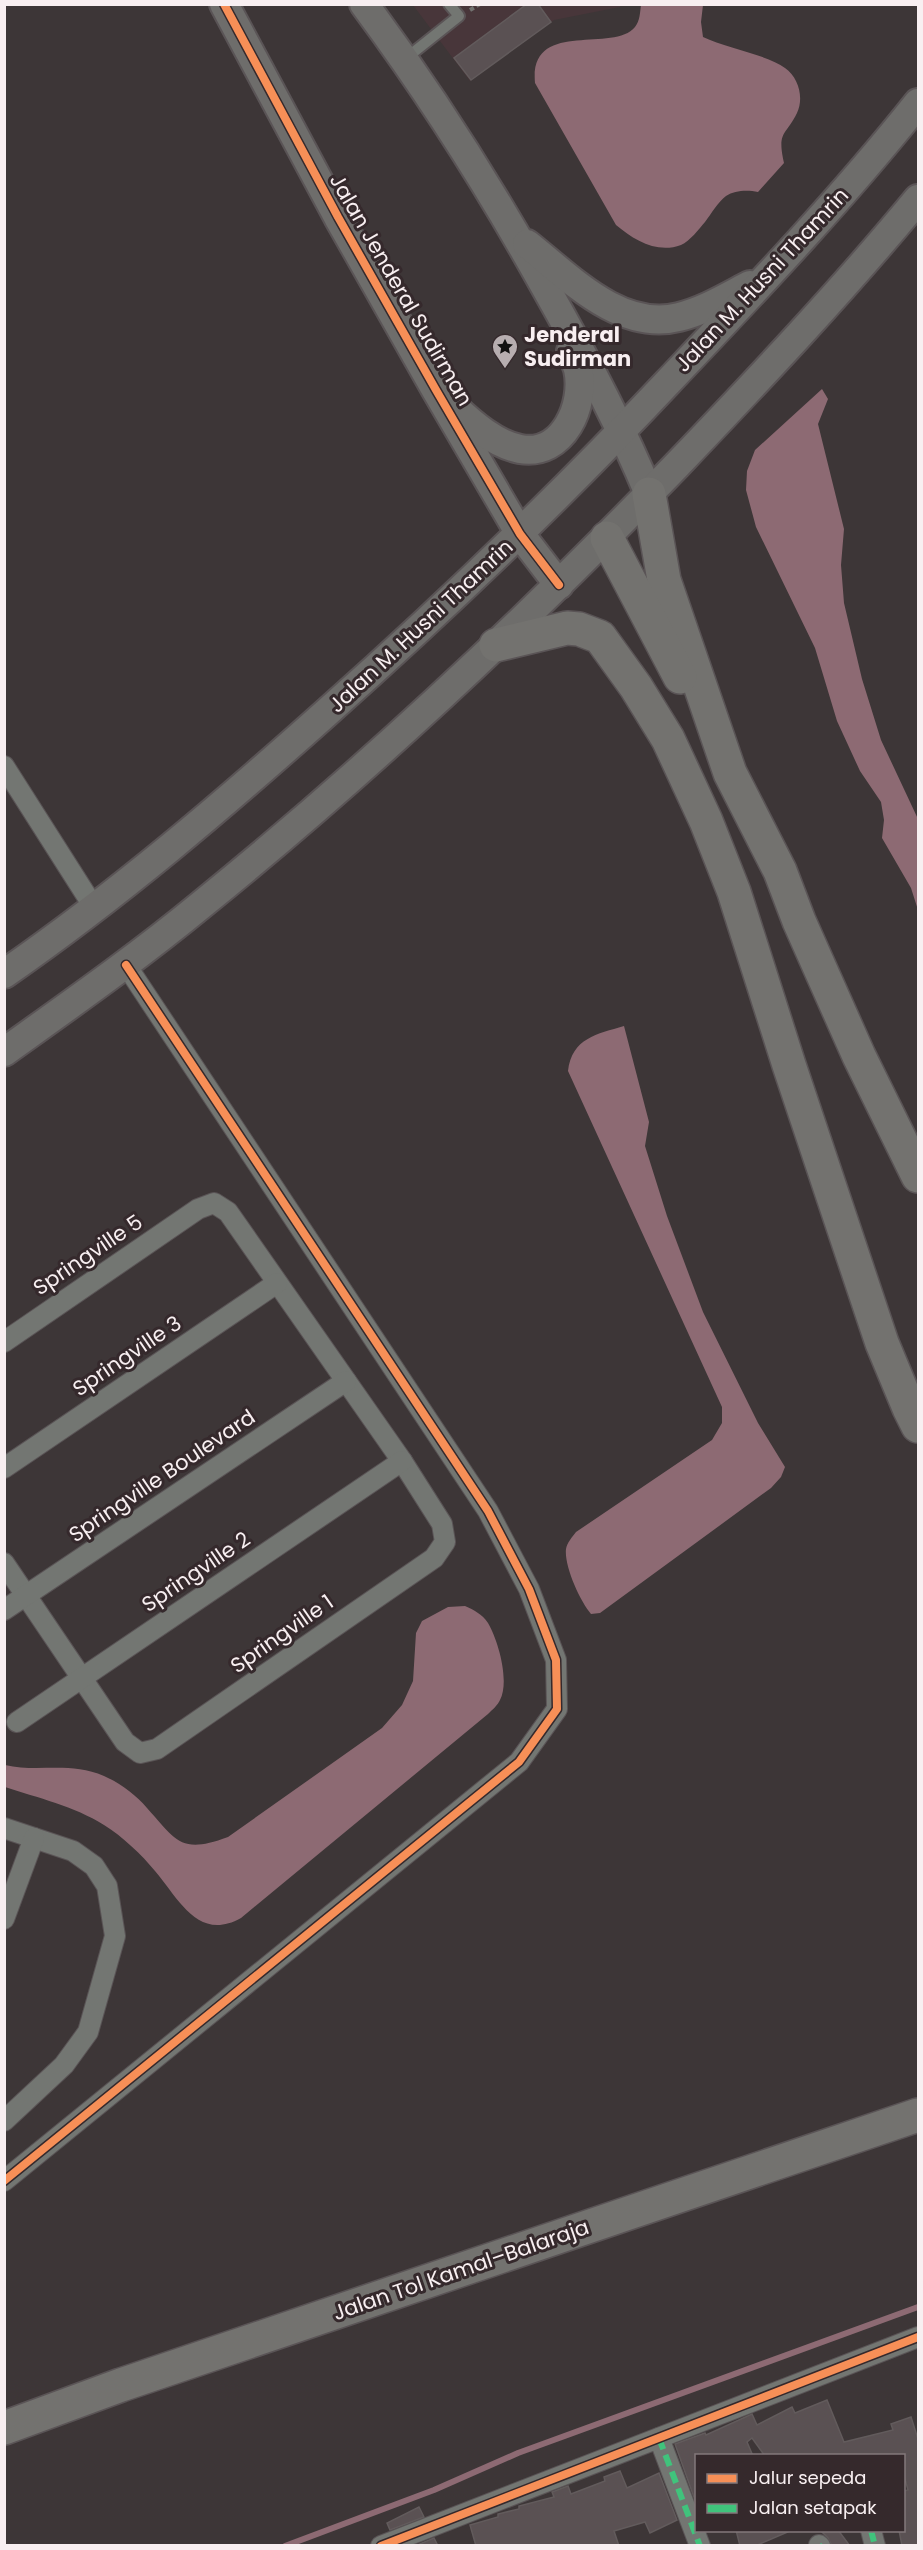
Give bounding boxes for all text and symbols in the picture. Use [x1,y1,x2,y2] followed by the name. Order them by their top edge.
[323,168,480,411] street label: Jalan Jenderal Sudirman
[668,181,855,378] street label: Jalan M. Husni Thamrin
[524,320,631,373] place label: Jenderal Sudirman
[490,332,520,370] place icon: Jenderal Sudirman
[322,532,519,719] street label: Jalan M. Husni Thamrin
[27,1207,148,1302] street label: Springville 5
[67,1308,187,1403] street label: Springville 3
[63,1402,261,1549] street label: Springville Boulevard
[136,1525,256,1619] street label: Springville 2
[224,1587,339,1680] street label: Springville 1
[329,2212,593,2327] street label: Jalan Tol Kamal–Balaraja
[695,2454,905,2532] legend
[749,2465,866,2490] text: Jalur sepeda
[749,2495,877,2520] text: Jalan setapak

